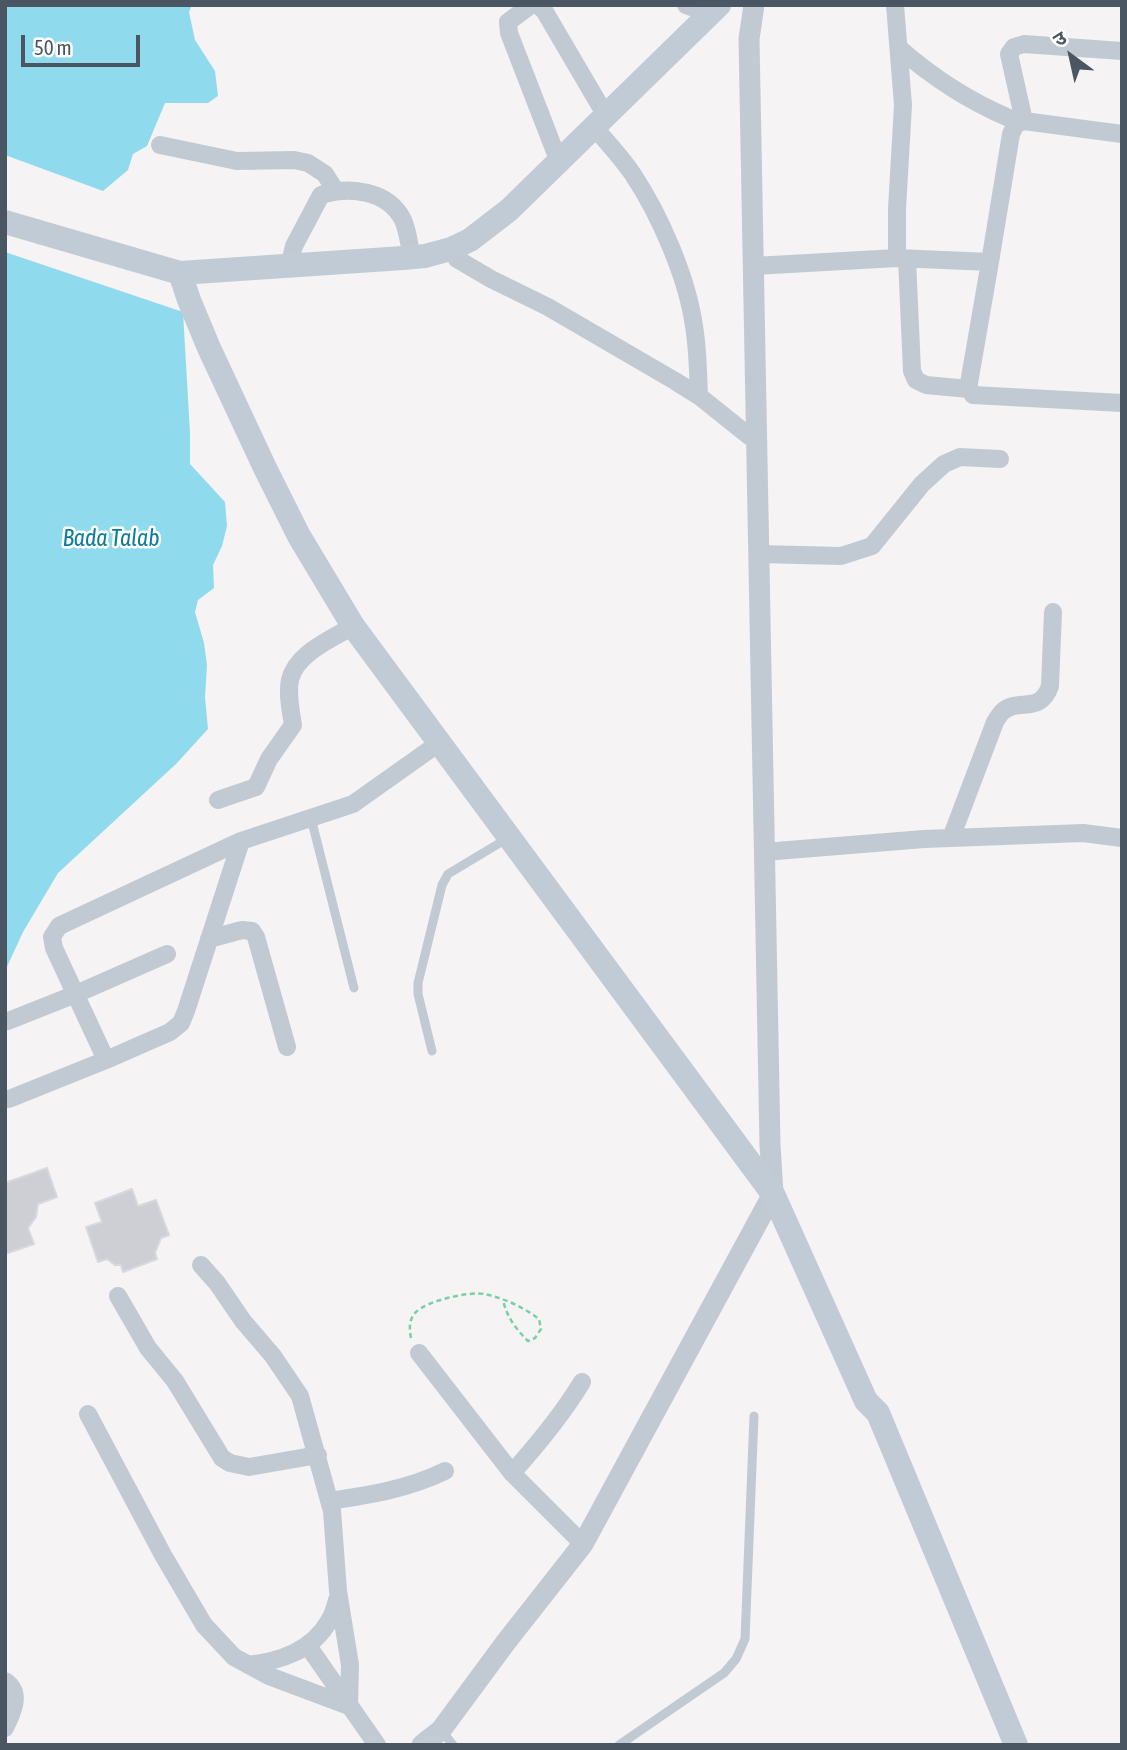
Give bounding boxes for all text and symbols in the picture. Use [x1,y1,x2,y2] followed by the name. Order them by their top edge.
[24,21,144,65] scale bar
[1036,21,1106,91] north arrow
[1049,26,1070,51] text: उ
[34,35,72,59] text: 50 m
[62,524,160,552] water label: Bada Talab

